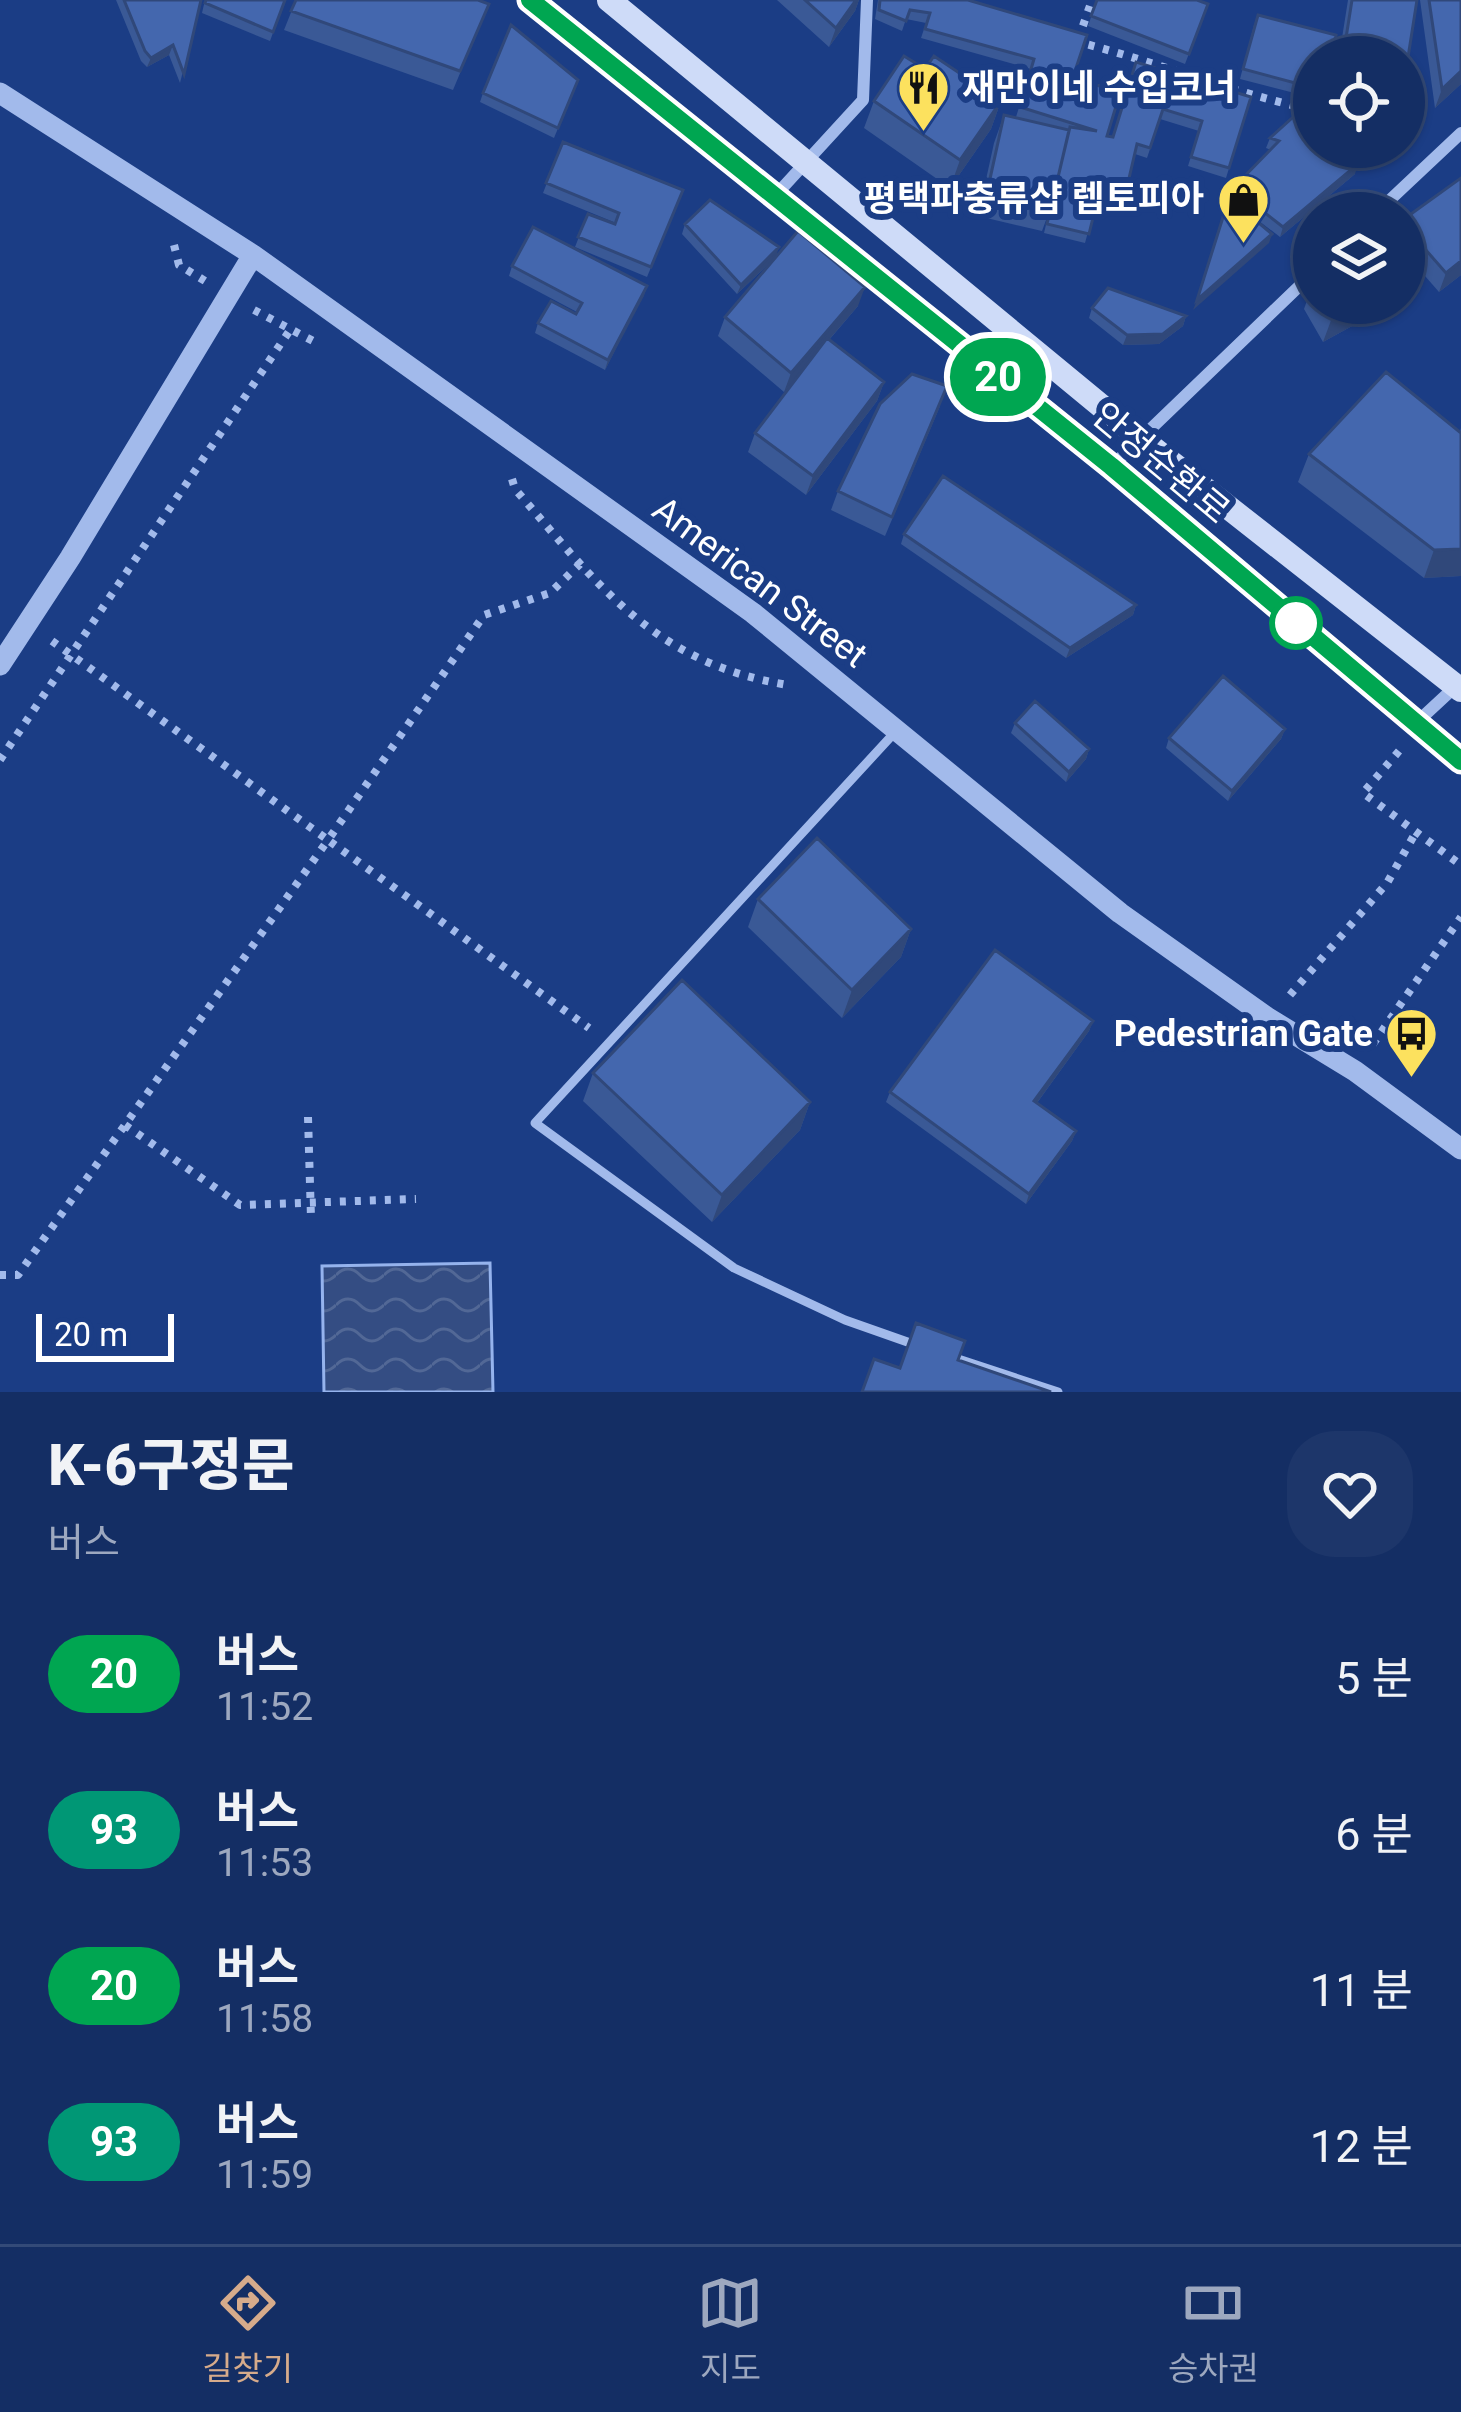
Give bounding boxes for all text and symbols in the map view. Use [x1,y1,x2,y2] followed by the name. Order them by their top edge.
[1293,36,1425,324] map controls
[1293,36,1425,168] button: locate
[895,60,951,134] restaurant icon: 재만이네 수입코너
[962,67,1236,109] place label: 재만이네 수입코너
[1215,171,1271,245] shop icon: 평택파충류샵 렙토피아
[864,178,1204,220] place label: 평택파충류샵 렙토피아
[1293,192,1425,324] button: layers
[944,338,1052,416] line badge: 20
[974,352,1022,401] text: 20
[1084,394,1238,532] street label: 안정순환로
[645,488,875,676] street label: American Street
[1271,598,1321,648] unlabelled marker
[1384,1006,1440,1080] bus stop icon: Pedestrian Gate
[1114,1013,1373,1055] place label: Pedestrian Gate
[36,1308,174,1361] scale bar
[54,1315,128,1354] text: 20 m
[1287,1431,1413,1557] button: heart
[48,1432,294,1499] text: K-6구정문
[48,1520,120,1566] text: 버스
[216,1629,299,1682] text: 버스
[90,1649,138,1698] text: 20
[1335,1652,1413,1705] text: 5 분
[216,1684,313,1730] text: 11:52
[216,1785,299,1838] text: 버스
[90,1805,138,1854] text: 93
[1335,1808,1413,1861] text: 6 분
[216,1840,313,1886] text: 11:53
[216,1941,299,1994] text: 버스
[90,1961,138,2010] text: 20
[1310,1964,1413,2017] text: 11 분
[216,1996,313,2042] text: 11:58
[216,2097,299,2150] text: 버스
[90,2117,138,2166] text: 93
[1310,2120,1413,2173] text: 12 분
[216,2152,313,2198] text: 11:59
[202,2270,293,2390] tab: 길찾기
[697,2270,763,2390] tab: 지도
[1168,2270,1259,2390] tab: 승차권

